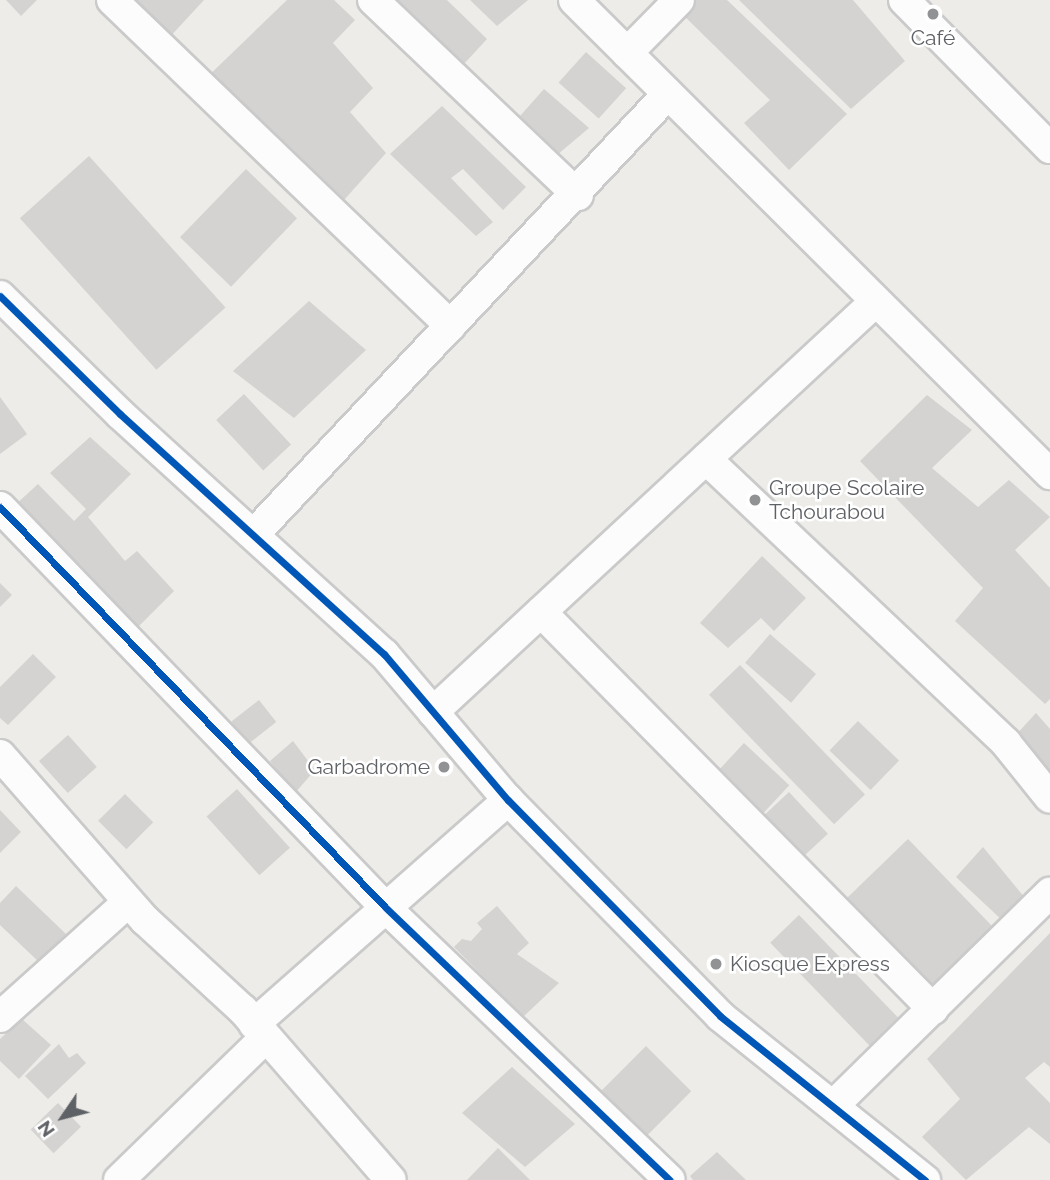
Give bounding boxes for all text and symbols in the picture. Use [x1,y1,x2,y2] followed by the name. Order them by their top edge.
[925,6,941,22] marker: Café
[911,25,955,51] place label: Café
[769,475,924,525] place label: Groupe Scolaire Tchourabou
[747,492,763,508] marker: Groupe Scolaire Tchourabou
[308,754,430,780] place label: Garbadrome
[436,759,452,775] marker: Garbadrome
[730,951,890,977] place label: Kiosque Express
[708,956,724,972] marker: Kiosque Express
[28,1082,98,1152] north arrow
[33,1117,59,1141] text: N

